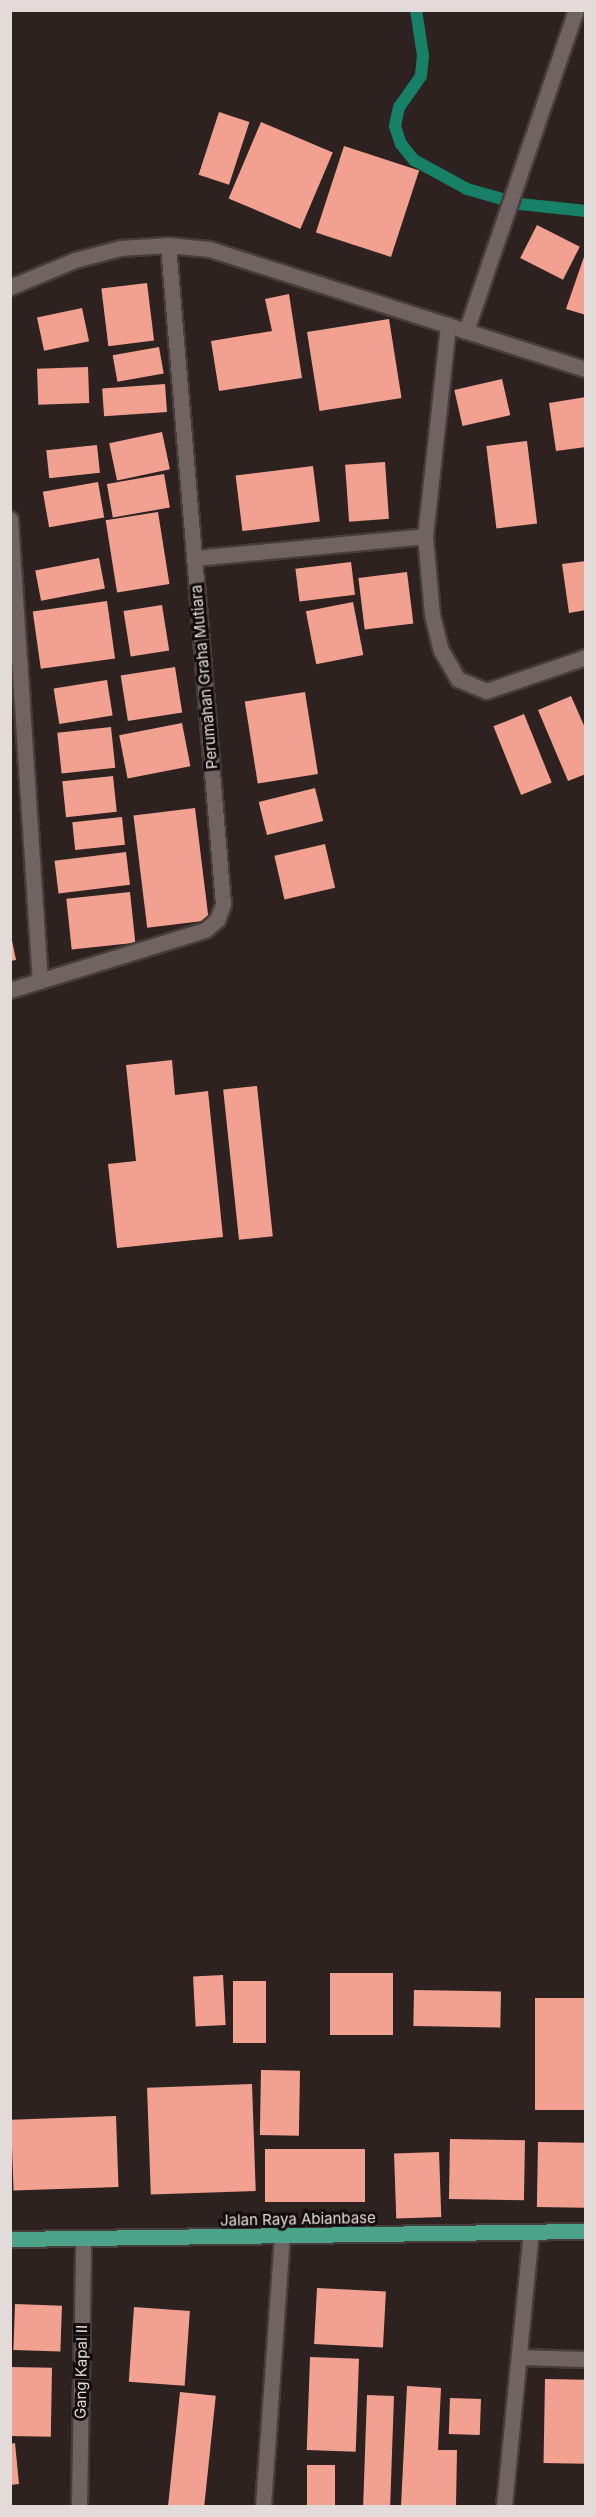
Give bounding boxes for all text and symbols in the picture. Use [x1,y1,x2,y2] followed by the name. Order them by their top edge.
[187,584,221,770] street label: Perumahan Graha Mutiara
[220,2209,376,2229] street label: Jalan Raya Abianbase
[71,2325,91,2419] street label: Gang Kapal II

